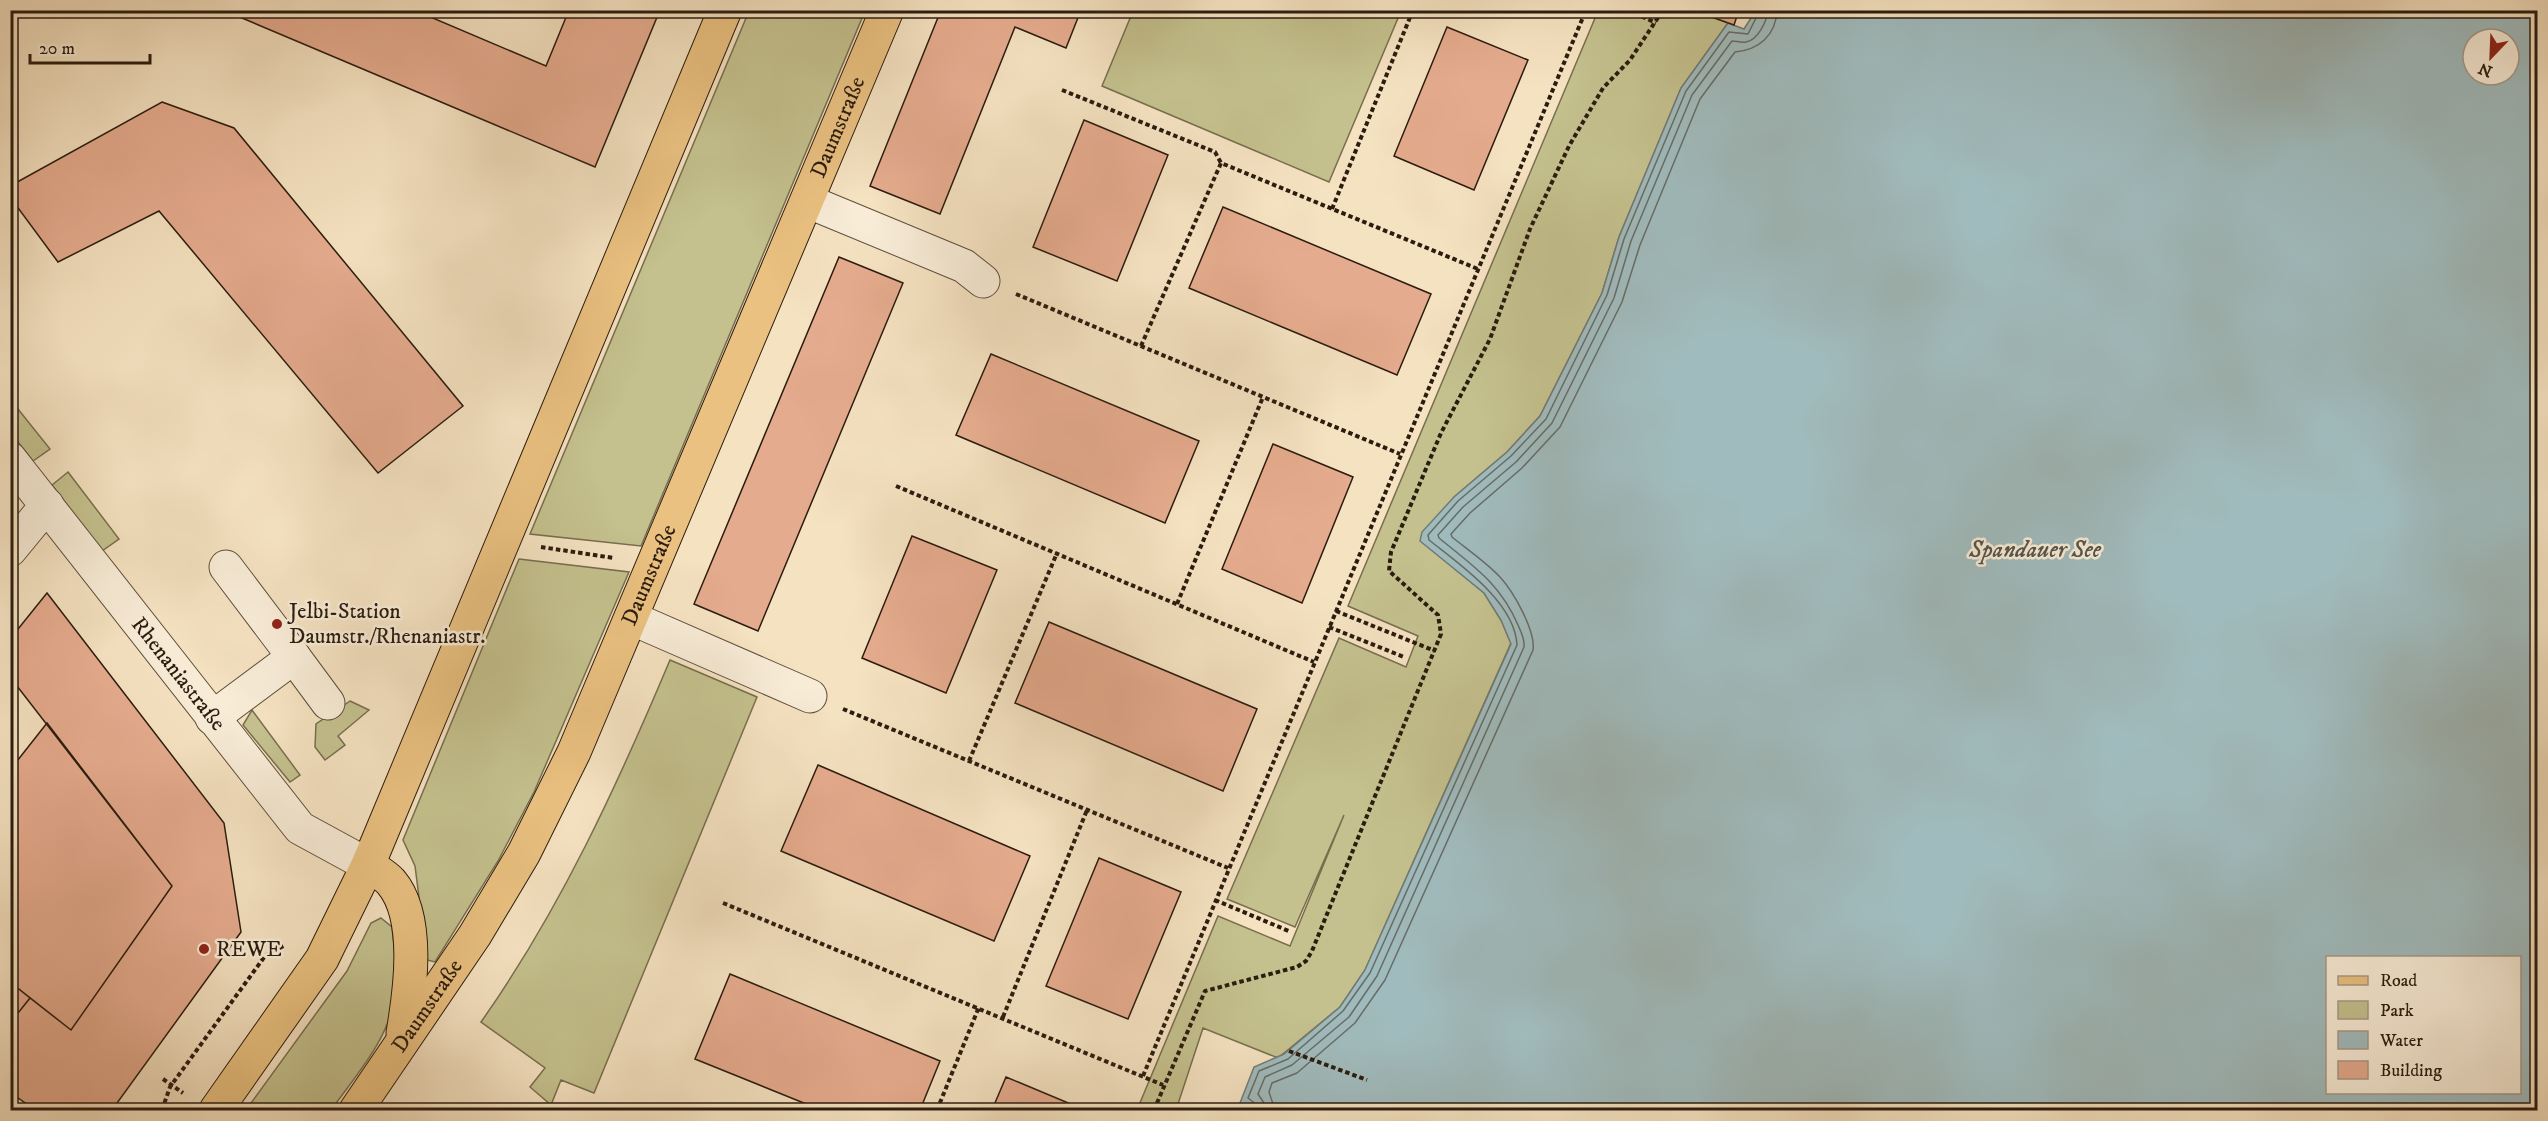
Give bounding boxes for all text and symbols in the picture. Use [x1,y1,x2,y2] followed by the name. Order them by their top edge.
[30,27,150,65] scale bar
[2461,27,2521,87] north arrow
[39,38,75,60] text: 20 m
[2476,58,2495,82] text: N
[804,72,871,182] street label: Daumstraße
[615,520,682,630] street label: Daumstraße
[1968,535,2102,565] water label: Spandauer See
[287,598,485,650] place label: Jelbi-Station Daumstr./Rhenaniastr.
[126,611,232,736] street label: Rhenaniastraße
[270,617,284,631] marker: Jelbi-Station Daumstr./Rhenaniastr.
[216,936,282,963] place label: REWE
[197,942,211,956] marker: REWE
[386,954,468,1058] street label: Daumstraße
[2326,956,2521,1094] legend
[2380,970,2417,992] text: Road
[2380,1000,2414,1022] text: Park
[2379,1030,2423,1052] text: Water
[2380,1060,2442,1082] text: Building

